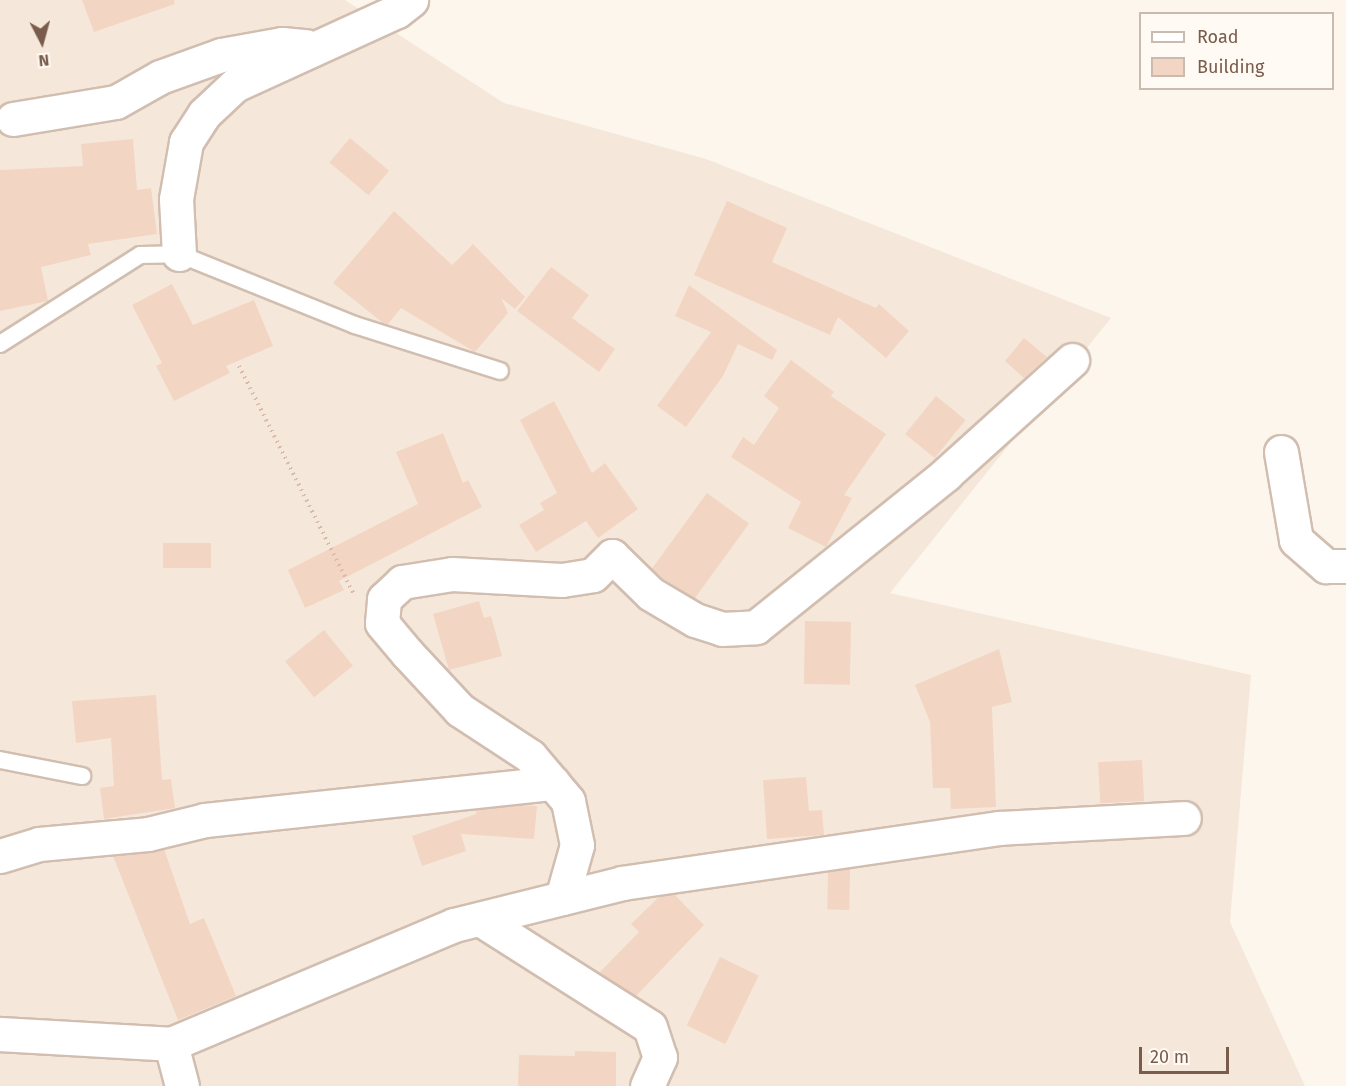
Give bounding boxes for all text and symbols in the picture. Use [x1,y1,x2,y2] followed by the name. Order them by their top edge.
[12,12,72,72] north arrow
[1139,12,1334,90] legend
[1197,26,1239,48] text: Road
[38,50,50,70] text: N
[1197,56,1264,78] text: Building
[1142,1035,1232,1073] scale bar
[1150,1046,1189,1068] text: 20 m

